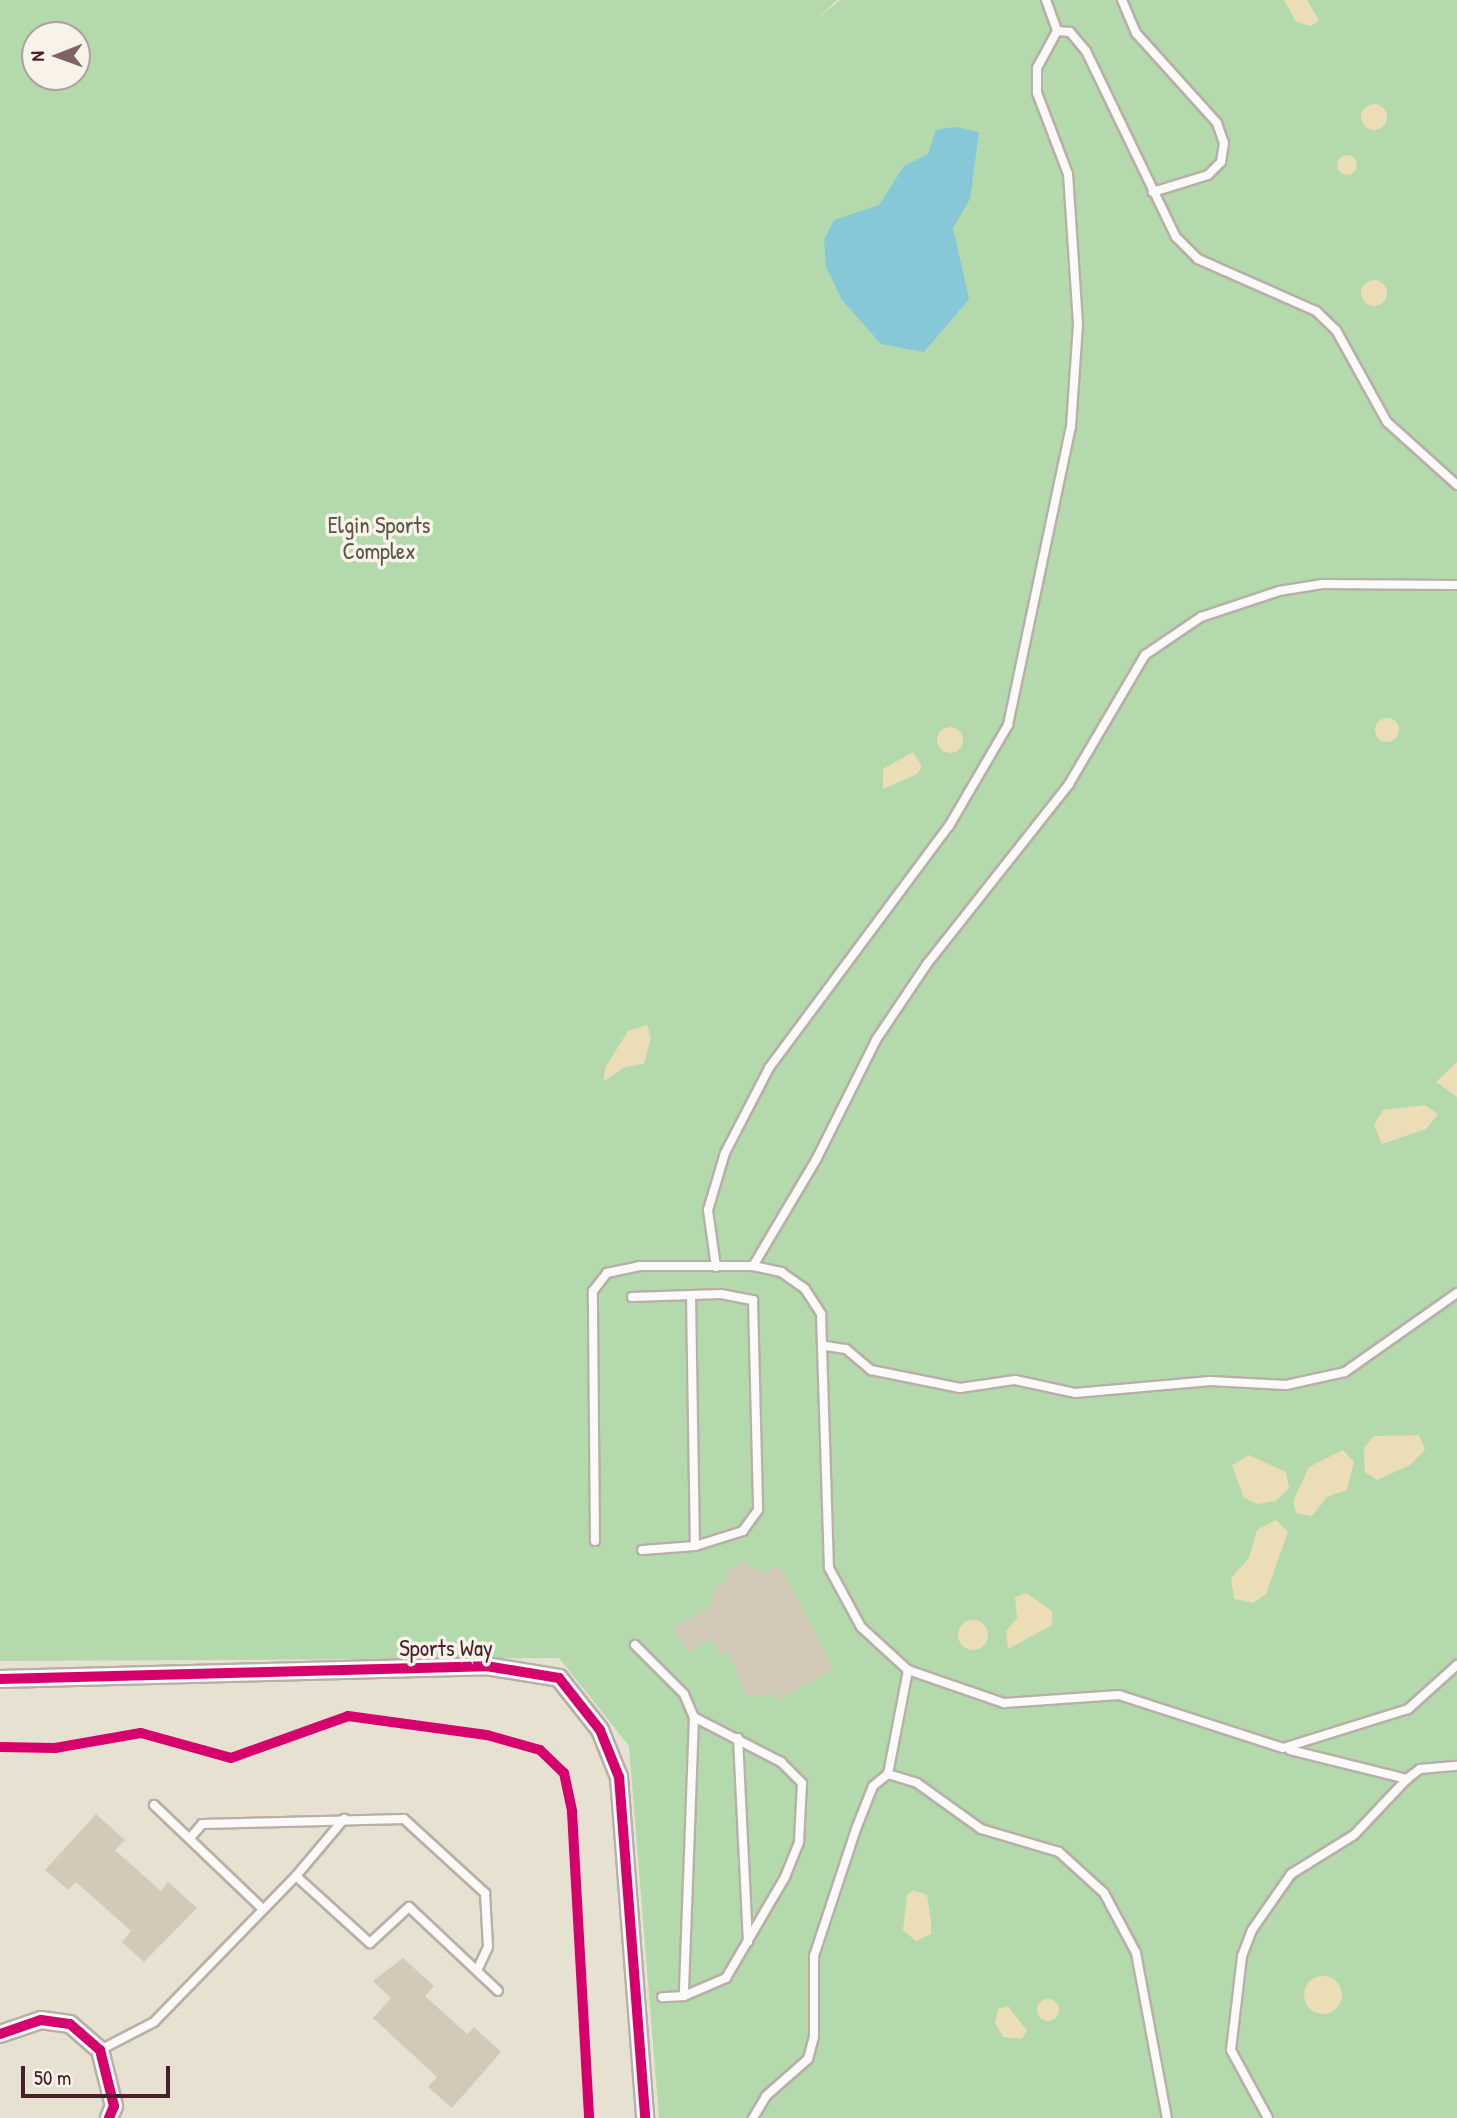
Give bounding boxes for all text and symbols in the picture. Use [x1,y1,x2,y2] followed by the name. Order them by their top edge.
[21,21,91,91] north arrow
[24,51,50,62] text: N
[328,511,430,565] park label: Elgin Sports Complex
[399,1634,493,1662] street label: Sports Way
[24,2052,173,2096] scale bar
[34,2063,71,2092] text: 50 m

